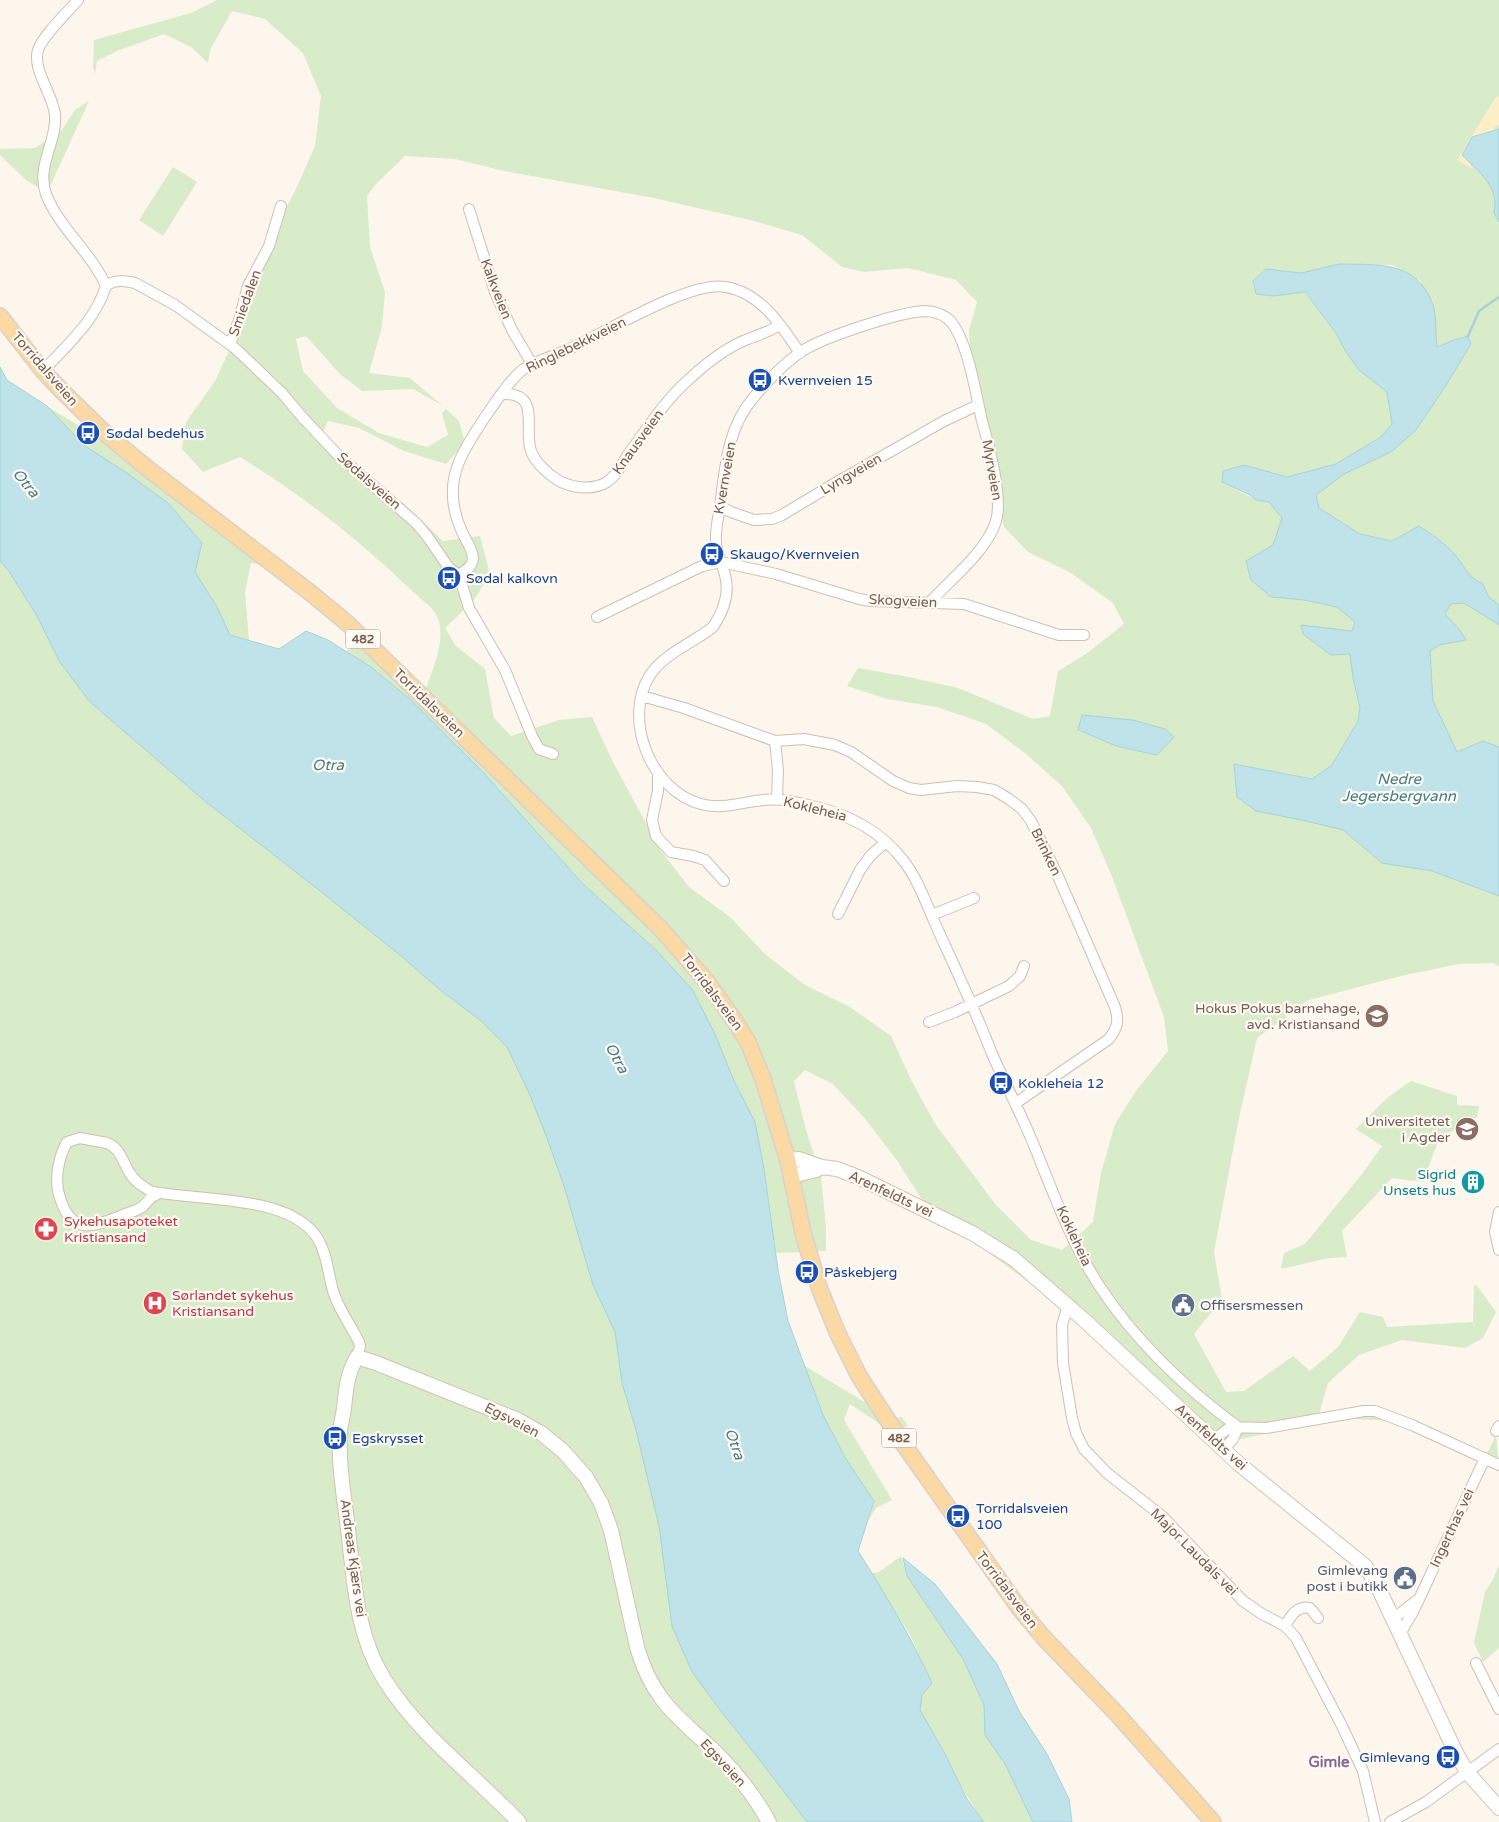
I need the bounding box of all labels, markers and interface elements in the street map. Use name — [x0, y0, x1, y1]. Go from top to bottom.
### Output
street label: Kalkveien — [477, 256, 515, 322]
street label: Smiedalen — [225, 267, 265, 339]
street label: Ringlebekkveien — [523, 313, 629, 377]
street label: Torridalsveien — [8, 329, 82, 409]
bus stop icon: Kvernveien 15 — [747, 367, 773, 393]
place label: Kvernveien 15 — [778, 372, 873, 389]
street label: Knausveien — [609, 406, 667, 478]
bus stop icon: Sødal bedehus — [75, 420, 101, 446]
place label: Sødal bedehus — [106, 425, 204, 442]
street label: Myrveien — [978, 438, 1006, 502]
street label: Kvernveien — [710, 440, 740, 516]
street label: Sødalsveien — [334, 449, 404, 513]
street label: Lyngveien — [817, 450, 885, 498]
water label: Otra — [9, 465, 43, 502]
bus stop icon: Skaugo/Kvernveien — [699, 541, 725, 567]
place label: Skaugo/Kvernveien — [730, 546, 859, 563]
bus stop icon: Sødal kalkovn — [436, 565, 462, 591]
place label: Sødal kalkovn — [466, 570, 558, 587]
street label: Skogveien — [868, 591, 938, 611]
road number: 482 — [346, 630, 380, 648]
street label: Torridalsveien — [390, 665, 468, 741]
water label: Otra — [312, 756, 345, 774]
water label: Nedre Jegersbergvann — [1342, 770, 1457, 805]
street label: Kokleheia — [782, 793, 848, 825]
street label: Brinken — [1027, 825, 1065, 879]
street label: Torridalsveien — [677, 950, 747, 1034]
place label: Hokus Pokus barnehage, avd. Kristiansand — [1195, 1000, 1360, 1033]
school or university icon: Hokus Pokus barnehage, avd. Kristiansand — [1364, 1003, 1390, 1029]
water label: Otra — [602, 1040, 633, 1077]
bus stop icon: Kokleheia 12 — [988, 1070, 1014, 1096]
place label: Kokleheia 12 — [1018, 1075, 1104, 1092]
place label: Universitetet i Agder — [1365, 1113, 1451, 1146]
school or university icon: Universitetet i Agder — [1454, 1116, 1480, 1142]
place label: Sigrid Unsets hus — [1383, 1166, 1456, 1199]
street label: Arenfeldts vei — [846, 1167, 936, 1221]
building icon: Sigrid Unsets hus — [1460, 1169, 1486, 1195]
street label: Kokleheia — [1053, 1203, 1095, 1269]
place label: Sykehusapoteket Kristiansand — [64, 1213, 179, 1246]
pharmacy icon: Sykehusapoteket Kristiansand — [33, 1216, 59, 1242]
bus stop icon: Påskebjerg — [794, 1259, 820, 1285]
place label: Påskebjerg — [824, 1264, 897, 1281]
place label: Sørlandet sykehus Kristiansand — [172, 1287, 294, 1320]
hospital icon: Sørlandet sykehus Kristiansand — [142, 1290, 168, 1316]
public building icon: Offisersmessen — [1170, 1292, 1196, 1318]
place label: Offisersmessen — [1200, 1297, 1303, 1314]
street label: Egsveien — [482, 1399, 542, 1441]
street label: Arenfeldts vei — [1171, 1400, 1251, 1474]
bus stop icon: Egskrysset — [322, 1425, 348, 1451]
water label: Otra — [721, 1426, 749, 1463]
road number: 482 — [882, 1429, 916, 1448]
place label: Egskrysset — [352, 1430, 424, 1447]
street label: Ingerthas vei — [1426, 1486, 1478, 1570]
street label: Andreas Kjærs vei — [336, 1498, 370, 1618]
place label: Torridalsveien 100 — [976, 1500, 1068, 1533]
bus stop icon: Torridalsveien 100 — [945, 1503, 971, 1529]
street label: Major Laudals vei — [1147, 1505, 1241, 1599]
street label: Torridalsveien — [972, 1548, 1042, 1632]
place label: Gimlevang post i butikk — [1306, 1562, 1388, 1595]
public building icon: Gimlevang post i butikk — [1392, 1565, 1418, 1591]
street label: Egsveien — [697, 1735, 749, 1791]
bus stop icon: Gimlevang — [1435, 1744, 1461, 1770]
place label: Gimlevang — [1359, 1749, 1430, 1766]
district label: Gimle — [1308, 1753, 1350, 1771]

